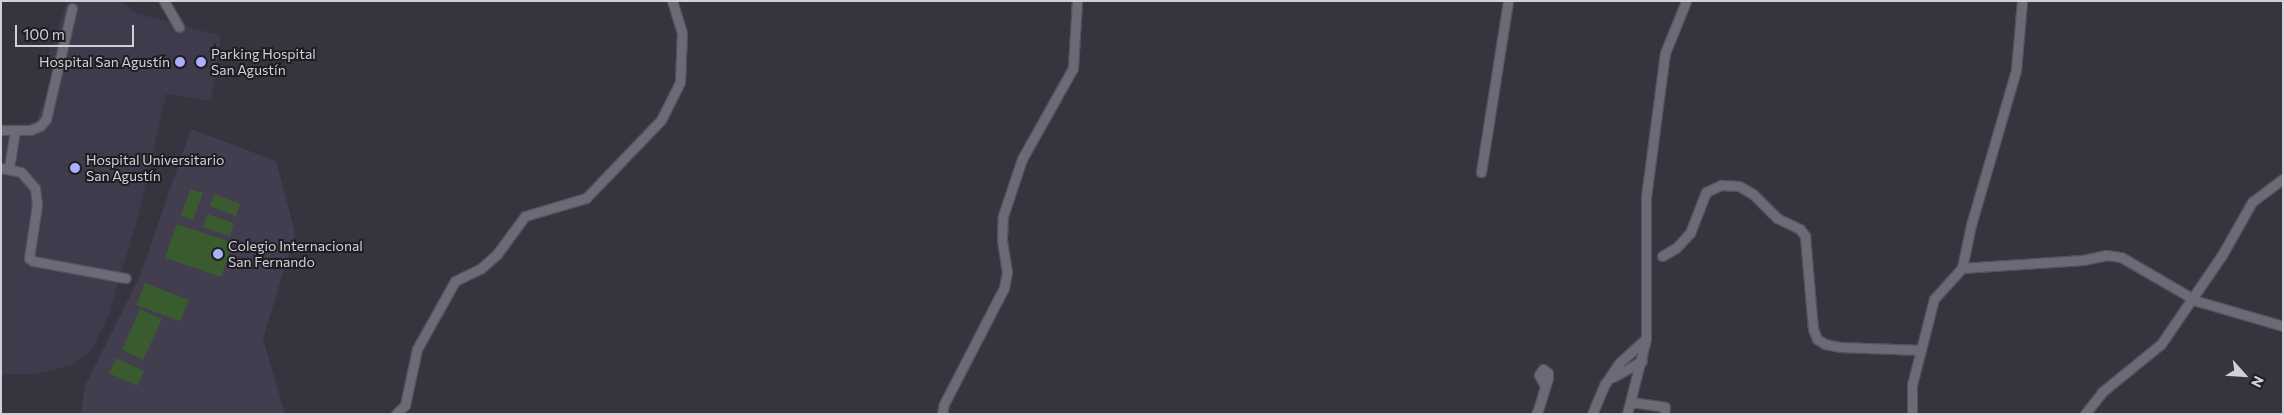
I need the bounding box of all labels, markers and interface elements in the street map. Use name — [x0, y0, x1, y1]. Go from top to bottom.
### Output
scale bar — [18, 15, 136, 47]
text: 100 m — [23, 25, 65, 43]
place label: Parking Hospital San Agustín — [211, 46, 316, 78]
place label: Hospital San Agustín — [39, 54, 170, 70]
marker: Hospital San Agustín — [174, 56, 186, 68]
marker: Parking Hospital San Agustín — [195, 56, 207, 68]
place label: Hospital Universitario San Agustín — [86, 152, 224, 184]
marker: Hospital Universitario San Agustín — [68, 161, 82, 175]
place label: Colegio Internacional San Fernando — [228, 238, 363, 270]
marker: Colegio Internacional San Fernando — [212, 248, 224, 260]
north arrow — [2219, 350, 2269, 400]
text: N — [2248, 373, 2268, 390]

